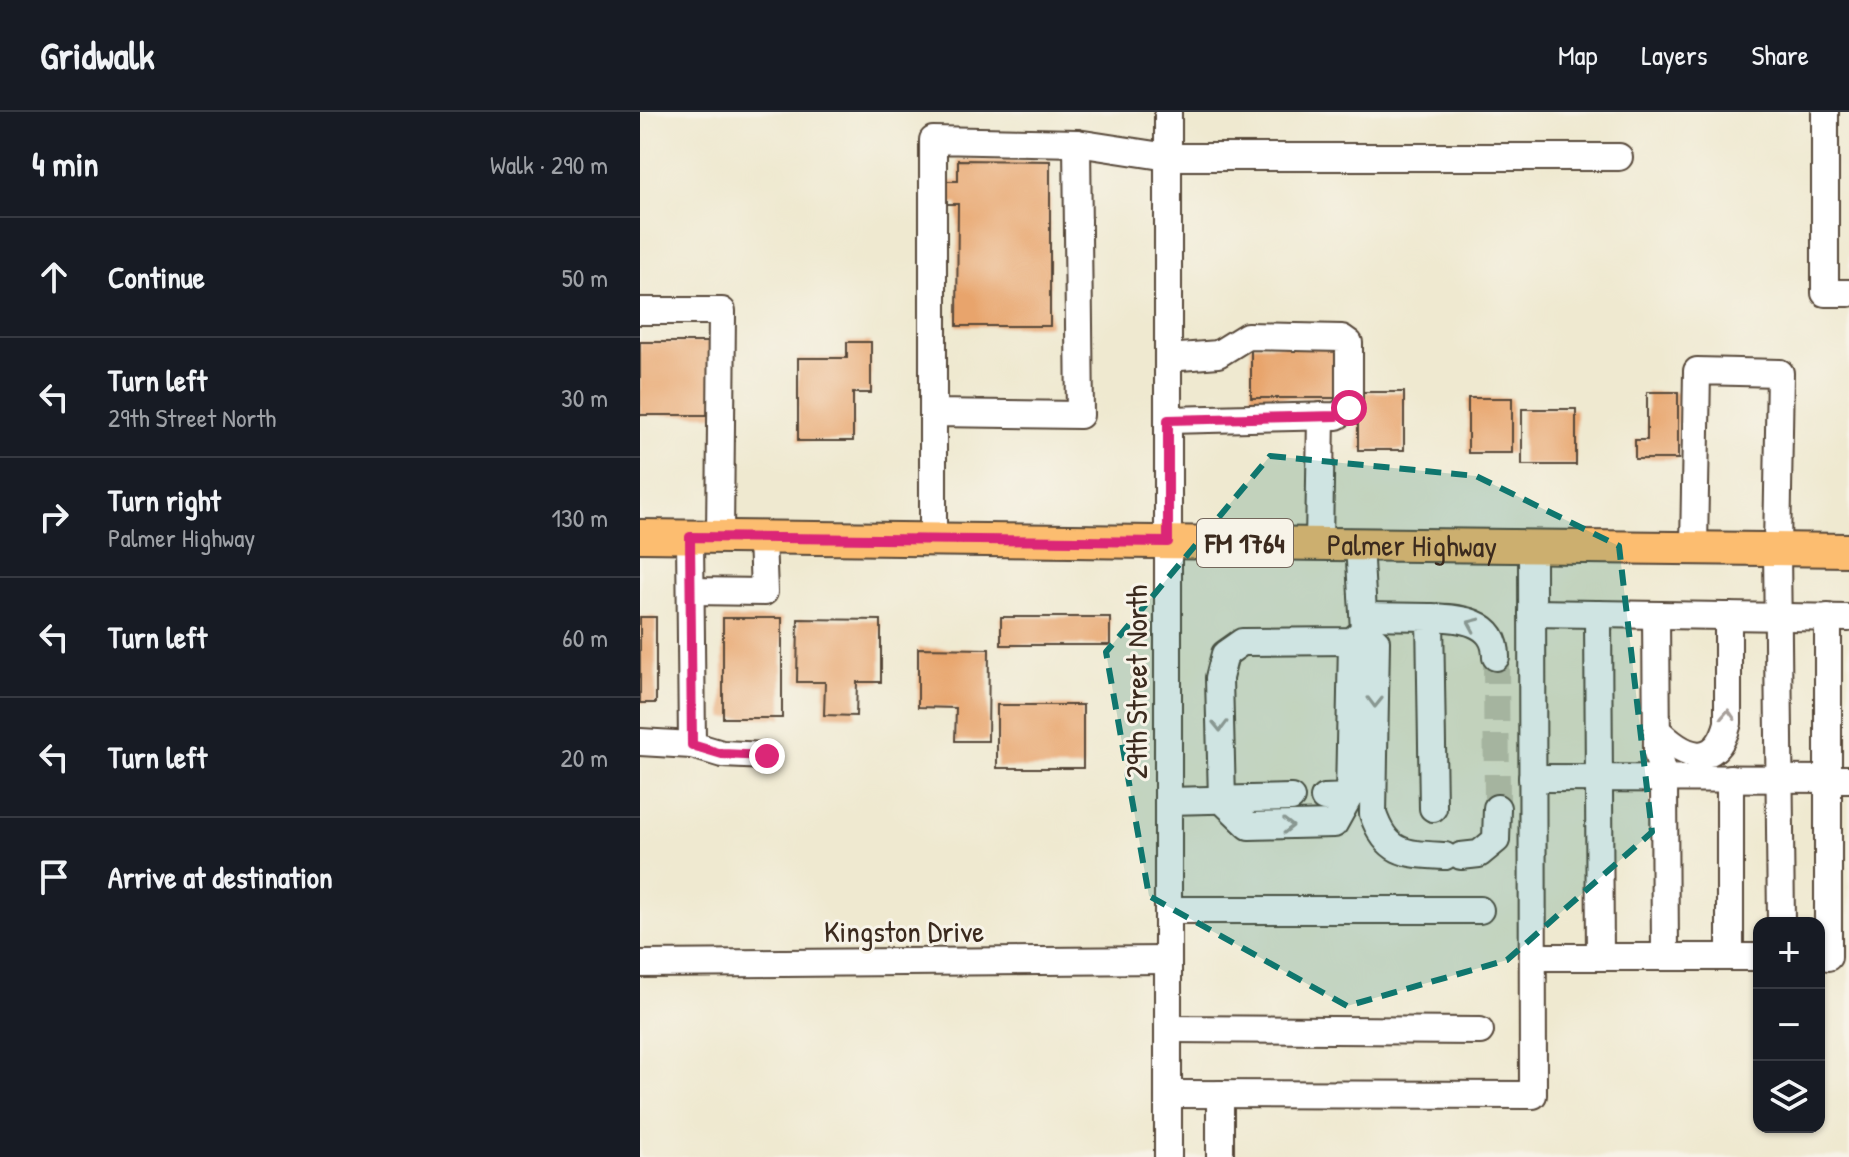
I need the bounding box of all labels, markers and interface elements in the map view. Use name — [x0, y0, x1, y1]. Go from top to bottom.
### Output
text: Gridwalk — [40, 29, 155, 81]
text: Map — [1558, 36, 1598, 74]
text: Layers — [1642, 36, 1707, 74]
text: Share — [1751, 36, 1809, 74]
text: 4 min — [32, 141, 99, 187]
text: Walk · 290 m — [490, 147, 608, 182]
icon: ahead — [32, 255, 76, 299]
text: Continue — [108, 257, 205, 297]
text: 50 m — [562, 260, 608, 295]
text: Turn left — [108, 360, 207, 400]
icon: left — [32, 375, 76, 419]
text: 30 m — [561, 380, 608, 415]
route start — [1331, 390, 1367, 426]
text: 29th Street North — [108, 400, 276, 435]
text: Turn right — [108, 480, 221, 520]
icon: right — [32, 495, 76, 539]
text: 130 m — [552, 500, 608, 535]
road number: FM 1764 — [1197, 519, 1293, 567]
text: Palmer Highway — [108, 520, 255, 555]
street label: Palmer Highway — [1327, 524, 1497, 566]
street label: 29th Street North — [1116, 585, 1156, 779]
icon: left — [32, 615, 76, 659]
text: Turn left — [108, 617, 207, 657]
one-way arrow — [1467, 617, 1482, 633]
text: 60 m — [562, 620, 608, 655]
one-way arrow — [1366, 696, 1384, 709]
one-way arrow — [1719, 708, 1736, 721]
one-way arrow — [1212, 720, 1229, 733]
icon: left — [32, 735, 76, 779]
text: Turn left — [108, 737, 207, 777]
route end — [749, 738, 785, 774]
text: 20 m — [561, 740, 608, 775]
one-way arrow — [1282, 817, 1295, 834]
icon: arrive — [32, 855, 76, 899]
text: Arrive at destination — [108, 857, 333, 897]
street label: Kingston Drive — [824, 911, 984, 951]
map controls — [1753, 917, 1825, 1133]
button: + — [1753, 917, 1825, 989]
button: − — [1753, 989, 1825, 1061]
button: layers — [1753, 1061, 1825, 1133]

